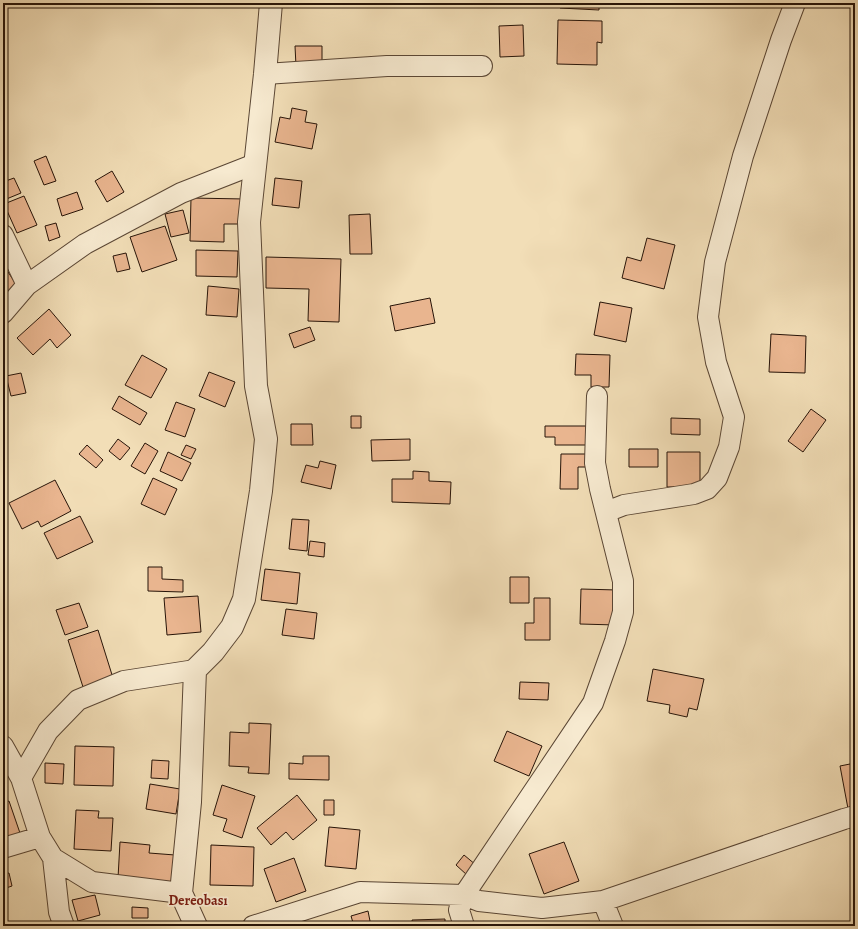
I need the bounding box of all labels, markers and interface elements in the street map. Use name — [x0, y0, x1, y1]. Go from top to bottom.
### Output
district label: Dereobası — [168, 891, 228, 910]

